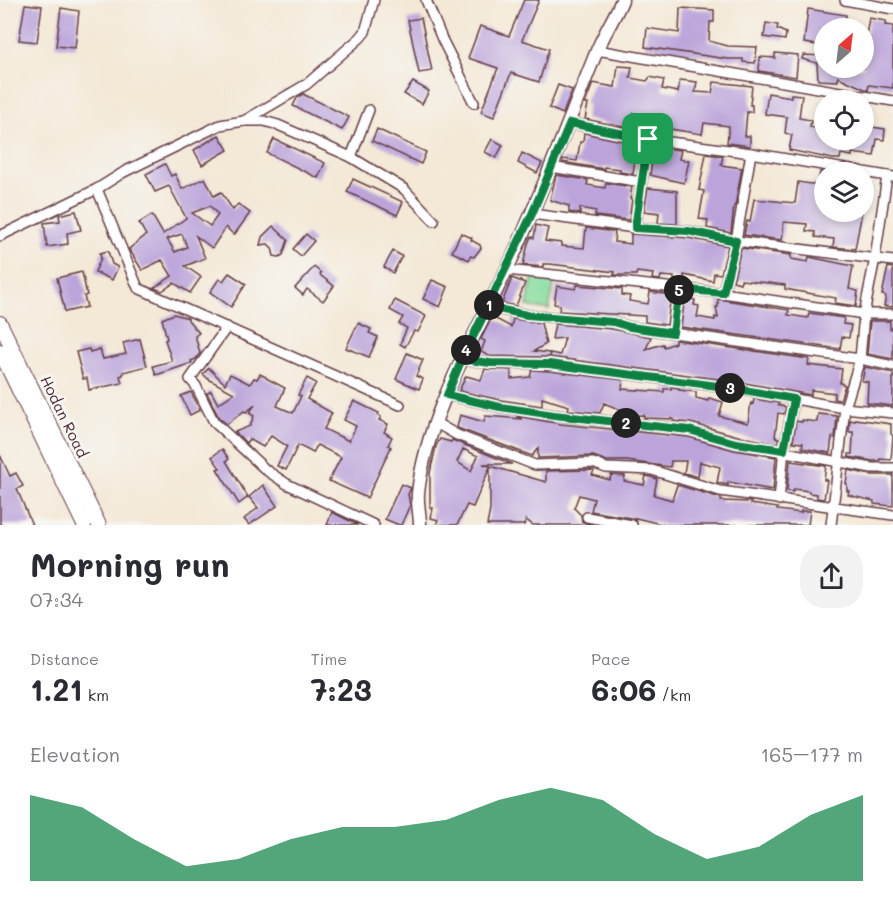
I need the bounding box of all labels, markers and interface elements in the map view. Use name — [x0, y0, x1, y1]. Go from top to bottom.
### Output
north arrow — [814, 18, 874, 78]
map controls — [814, 18, 874, 222]
button: locate — [814, 90, 874, 150]
pin — [622, 113, 673, 164]
icon: arrive — [631, 122, 664, 155]
button: layers — [814, 162, 874, 222]
pin: 5 — [664, 275, 694, 305]
text: 5 — [674, 279, 684, 300]
pin: 1 — [474, 290, 504, 320]
text: 1 — [485, 294, 493, 315]
pin: 4 — [451, 335, 481, 365]
text: 4 — [461, 339, 471, 360]
street label: Hodan Road — [36, 372, 93, 461]
pin: 3 — [715, 373, 745, 403]
text: 3 — [725, 377, 735, 398]
pin: 2 — [611, 408, 641, 438]
text: 2 — [622, 412, 630, 433]
text: Morning run — [30, 542, 230, 585]
button: share — [800, 545, 863, 608]
text: 07:34 — [30, 586, 83, 612]
text: Distance — [30, 648, 99, 669]
text: Time — [311, 648, 347, 669]
text: Pace — [591, 648, 630, 669]
text: 1.21 — [30, 669, 83, 709]
text: 7:23 — [311, 669, 372, 709]
text: 6:06 — [591, 669, 656, 709]
text: km — [83, 684, 109, 705]
text: /km — [656, 684, 691, 705]
text: Elevation — [30, 741, 120, 767]
text: 165–177 m — [760, 741, 863, 767]

